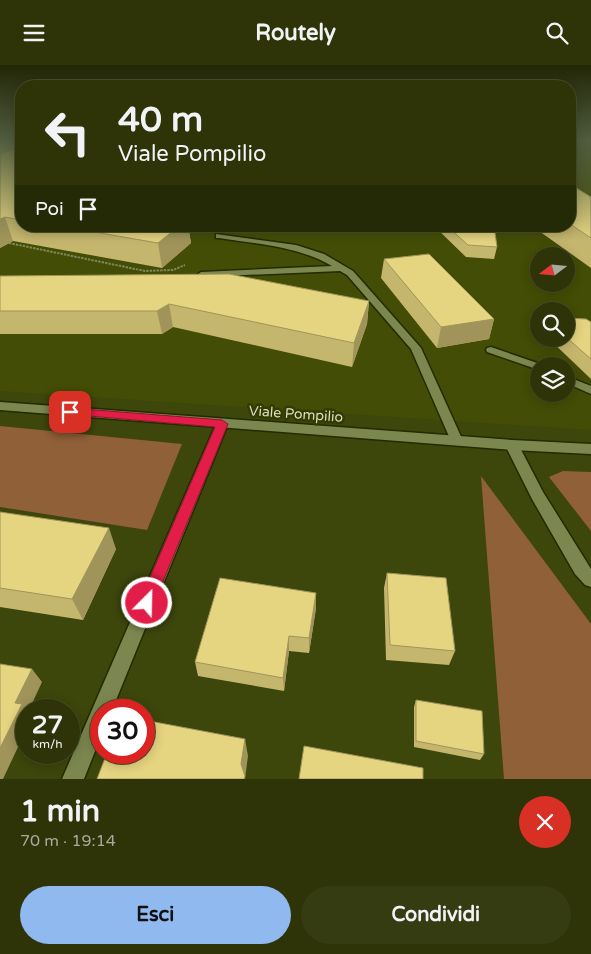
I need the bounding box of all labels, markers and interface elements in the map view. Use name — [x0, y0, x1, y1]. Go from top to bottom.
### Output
icon: menu — [20, 19, 48, 47]
icon: search — [543, 19, 571, 47]
text: Routely — [255, 20, 336, 46]
text: 40 m — [118, 99, 203, 141]
icon: left — [35, 100, 100, 165]
text: Viale Pompilio — [118, 141, 266, 167]
icon: arrive — [74, 195, 102, 223]
text: Poi — [35, 198, 64, 220]
north arrow — [530, 247, 575, 293]
map controls — [530, 247, 575, 402]
button: search — [530, 302, 575, 347]
button: layers — [530, 357, 575, 402]
pin — [49, 391, 91, 433]
icon: arrive — [56, 398, 84, 426]
street label: Viale Pompilio — [248, 402, 344, 426]
position arrow — [120, 576, 172, 628]
speed limit sign: 30 — [90, 699, 155, 764]
text: 27 — [32, 710, 63, 740]
text: km/h — [32, 737, 63, 751]
text: 1 min — [20, 793, 100, 830]
button: close — [519, 796, 571, 848]
text: 70 m · 19:14 — [20, 831, 116, 851]
button: Esci — [20, 886, 291, 944]
button: Condividi — [301, 886, 571, 944]

